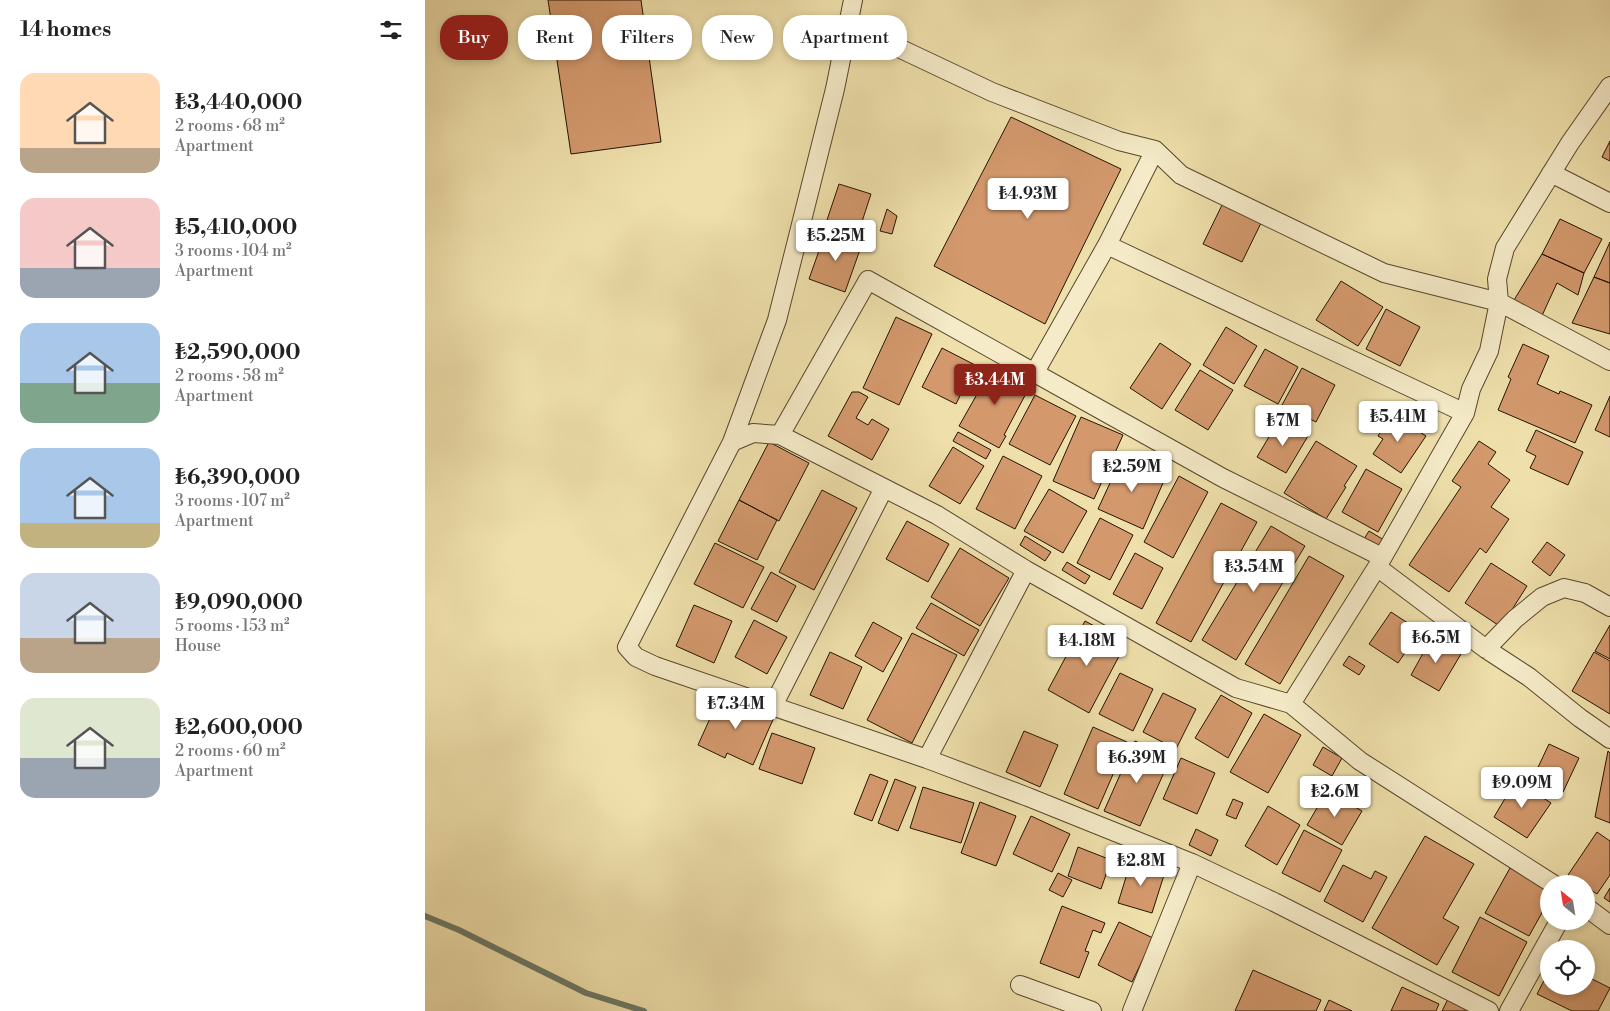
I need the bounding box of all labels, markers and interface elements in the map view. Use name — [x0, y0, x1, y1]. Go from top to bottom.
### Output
chip: Buy — [440, 15, 508, 60]
chip: Rent — [518, 15, 592, 60]
chip: Filters — [602, 15, 692, 60]
chip: New — [702, 15, 773, 60]
chip: Apartment — [783, 15, 907, 60]
icon: filters — [377, 16, 405, 44]
text: 14 homes — [20, 17, 111, 43]
text: ₺3,440,000 — [175, 90, 302, 116]
icon: home — [60, 93, 120, 153]
text: 2 rooms · 68 m² — [175, 116, 285, 136]
text: Apartment — [175, 136, 254, 156]
pin: ₺4.93M — [987, 178, 1069, 220]
text: ₺4.93M — [999, 184, 1057, 204]
text: ₺5,410,000 — [175, 215, 297, 241]
icon: home — [60, 218, 120, 278]
pin: ₺5.25M — [795, 220, 877, 262]
text: ₺5.25M — [807, 226, 865, 246]
text: 3 rooms · 104 m² — [175, 241, 292, 261]
text: Apartment — [175, 261, 254, 281]
text: ₺2,590,000 — [175, 340, 300, 366]
icon: home — [60, 343, 120, 403]
pin: ₺3.44M — [954, 364, 1036, 406]
text: 2 rooms · 58 m² — [175, 366, 284, 386]
text: ₺3.44M — [965, 370, 1025, 390]
text: Apartment — [175, 386, 254, 406]
pin: ₺5.41M — [1357, 400, 1439, 443]
pin: ₺7M — [1259, 404, 1307, 447]
text: ₺5.41M — [1370, 407, 1426, 427]
text: ₺7M — [1266, 411, 1300, 431]
pin: ₺2.59M — [1091, 450, 1173, 493]
text: ₺2.59M — [1103, 457, 1161, 477]
text: ₺6,390,000 — [175, 465, 300, 491]
icon: home — [60, 468, 120, 528]
text: 3 rooms · 107 m² — [175, 491, 290, 511]
text: Apartment — [175, 511, 254, 531]
pin: ₺3.54M — [1213, 550, 1295, 593]
text: ₺3.54M — [1225, 557, 1283, 577]
text: ₺9,090,000 — [175, 590, 303, 616]
icon: home — [60, 593, 120, 653]
text: 5 rooms · 153 m² — [175, 616, 290, 636]
pin: ₺6.5M — [1401, 622, 1471, 664]
pin: ₺4.18M — [1046, 624, 1128, 667]
text: ₺6.5M — [1412, 628, 1460, 648]
text: ₺4.18M — [1059, 631, 1115, 651]
text: House — [175, 636, 221, 656]
pin: ₺7.34M — [695, 688, 777, 730]
text: ₺7.34M — [707, 694, 765, 714]
text: ₺2,600,000 — [175, 715, 303, 741]
icon: home — [60, 718, 120, 778]
text: 2 rooms · 60 m² — [175, 741, 286, 761]
pin: ₺6.39M — [1096, 742, 1178, 784]
text: ₺6.39M — [1108, 748, 1166, 768]
text: Apartment — [175, 761, 254, 781]
pin: ₺9.09M — [1481, 766, 1563, 809]
text: ₺9.09M — [1492, 773, 1552, 793]
pin: ₺2.6M — [1300, 776, 1370, 818]
text: ₺2.6M — [1311, 782, 1359, 802]
pin: ₺2.8M — [1106, 844, 1176, 887]
text: ₺2.8M — [1117, 851, 1165, 871]
north arrow — [1540, 875, 1595, 930]
map controls — [1540, 875, 1595, 995]
button: locate — [1540, 940, 1595, 995]

